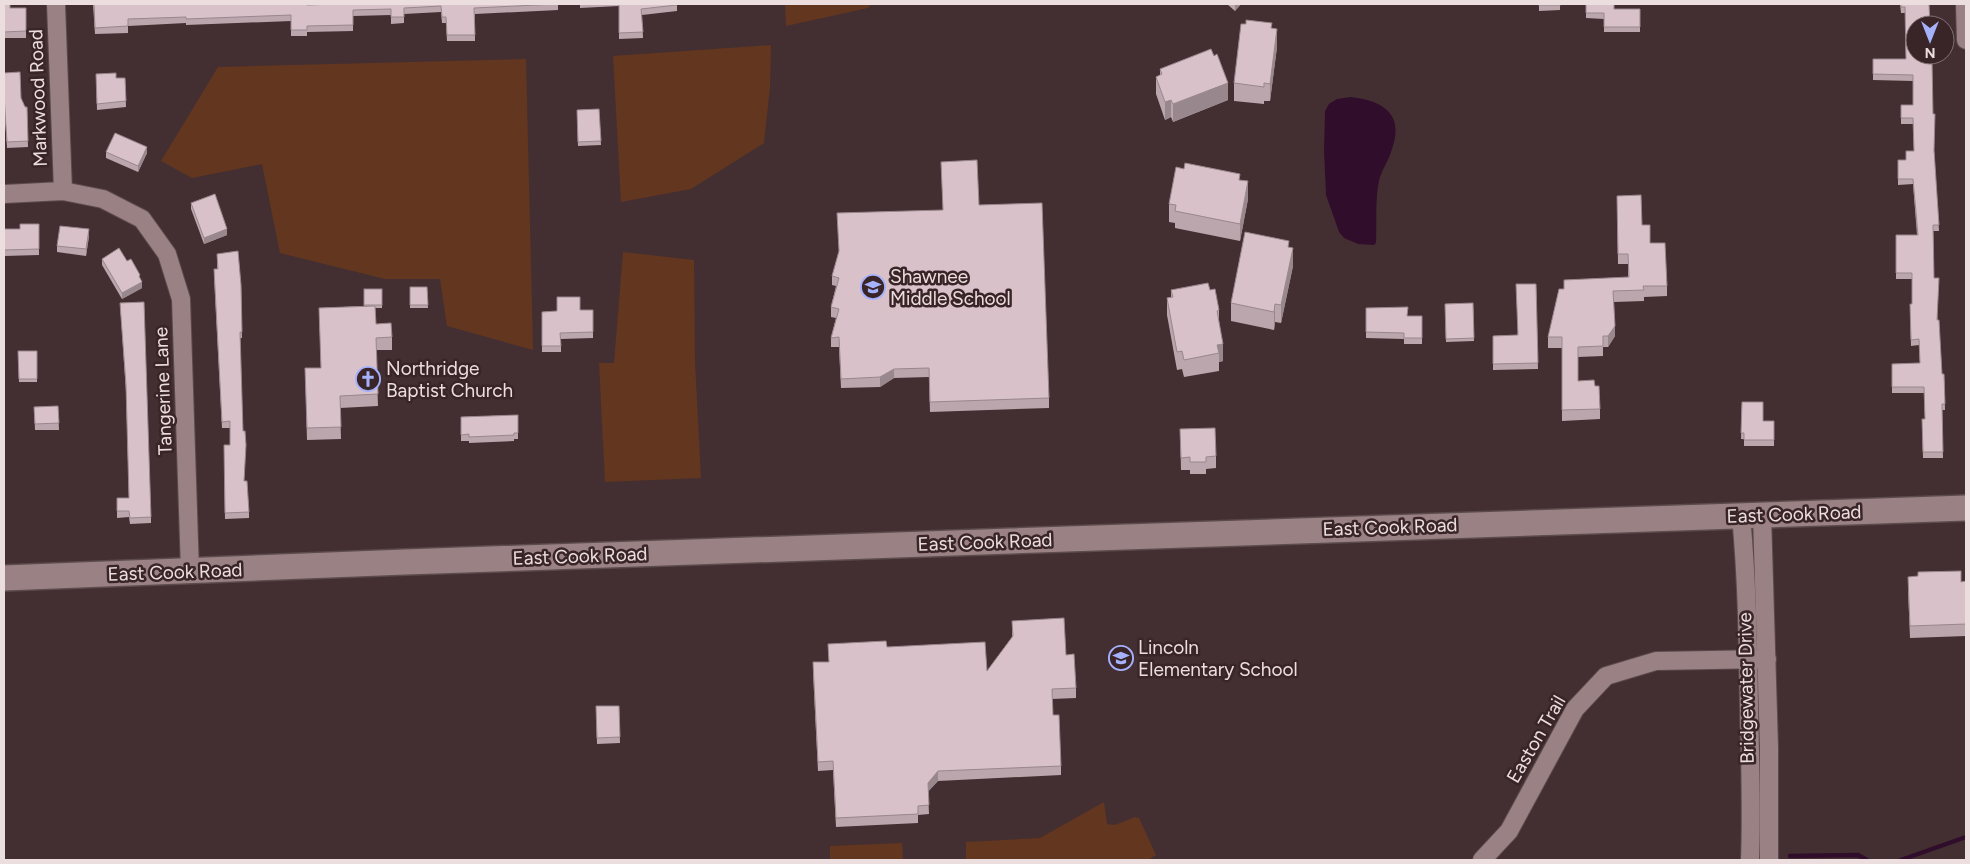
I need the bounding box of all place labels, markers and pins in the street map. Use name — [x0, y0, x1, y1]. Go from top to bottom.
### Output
place label: Shawnee Middle School — [890, 265, 1011, 310]
school or university icon: Shawnee Middle School — [860, 274, 886, 300]
place label: Northridge Baptist Church — [386, 357, 513, 402]
church icon: Northridge Baptist Church — [355, 366, 381, 392]
place label: Lincoln Elementary School — [1138, 636, 1298, 681]
school or university icon: Lincoln Elementary School — [1108, 645, 1134, 671]

